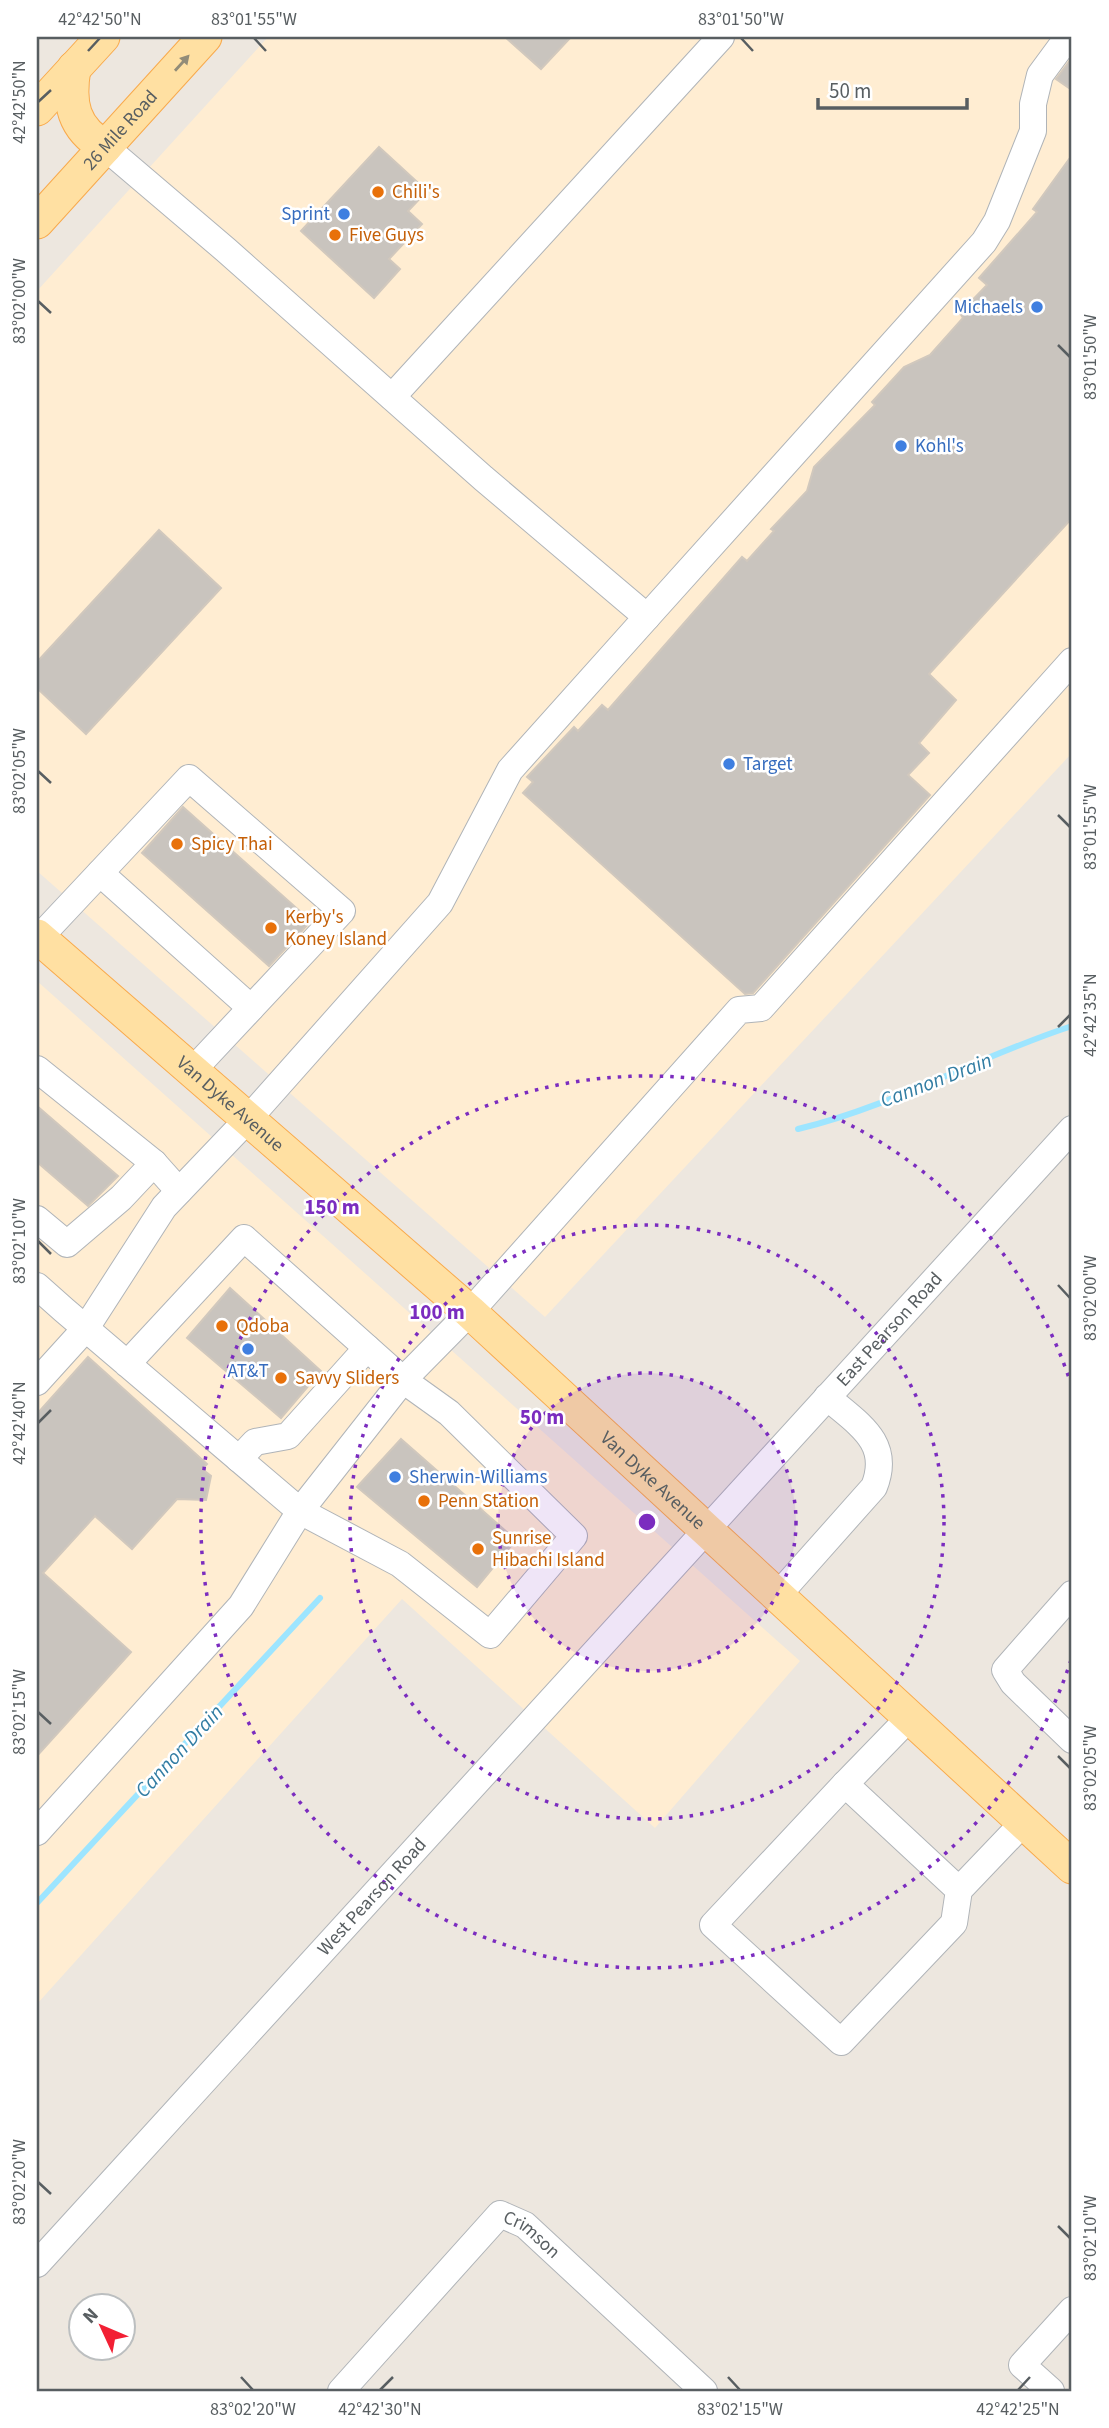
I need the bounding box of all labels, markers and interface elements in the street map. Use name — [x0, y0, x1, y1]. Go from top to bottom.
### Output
text: 42°42'50"N — [58, 7, 142, 32]
text: 83°01'55"W — [211, 7, 297, 32]
text: 83°01'50"W — [698, 7, 784, 32]
one-way arrow — [173, 55, 189, 72]
text: 42°42'50"N — [7, 60, 32, 144]
scale bar — [818, 66, 967, 110]
text: 50 m — [829, 76, 871, 106]
street label: 26 Mile Road — [77, 84, 164, 176]
place label: Chili's — [392, 179, 440, 206]
marker: Chili's — [370, 184, 386, 200]
place label: Sprint — [281, 201, 331, 228]
marker: Sprint — [336, 206, 352, 222]
place label: Five Guys — [349, 222, 424, 249]
marker: Five Guys — [327, 227, 343, 243]
text: 83°02'00"W — [7, 258, 32, 344]
place label: Michaels — [954, 294, 1023, 321]
marker: Michaels — [1029, 299, 1045, 315]
text: 83°01'50"W — [1078, 314, 1103, 400]
place label: Kohl's — [915, 433, 964, 460]
marker: Kohl's — [893, 438, 909, 454]
text: 83°02'05"W — [7, 728, 32, 814]
place label: Target — [743, 751, 793, 778]
marker: Target — [721, 756, 737, 772]
text: 83°01'55"W — [1078, 784, 1103, 870]
place label: Spicy Thai — [191, 831, 273, 858]
marker: Spicy Thai — [169, 836, 185, 852]
place label: Kerby's Koney Island — [285, 904, 387, 953]
marker: Kerby's Koney Island — [263, 920, 279, 936]
text: 42°42'35"N — [1078, 973, 1103, 1057]
water label: Cannon Drain — [876, 1045, 996, 1115]
street label: Van Dyke Avenue — [171, 1050, 290, 1158]
text: 150 m — [304, 1192, 360, 1222]
text: 83°02'10"W — [7, 1198, 32, 1284]
text: 83°02'00"W — [1078, 1255, 1103, 1341]
street label: East Pearson Road — [830, 1266, 949, 1392]
text: 100 m — [409, 1297, 465, 1327]
place label: Qdoba — [236, 1313, 289, 1340]
marker: Qdoba — [214, 1318, 230, 1334]
marker: AT&T — [240, 1341, 256, 1357]
place label: AT&T — [227, 1358, 269, 1385]
place label: Savvy Sliders — [295, 1365, 399, 1392]
marker: Savvy Sliders — [273, 1370, 289, 1386]
text: 42°42'40"N — [7, 1381, 32, 1465]
text: 50 m — [520, 1402, 564, 1432]
street label: Van Dyke Avenue — [594, 1425, 711, 1536]
place label: Sherwin-Williams — [409, 1464, 548, 1491]
marker: Sherwin-Williams — [387, 1469, 403, 1485]
place label: Penn Station — [438, 1488, 539, 1515]
marker: Penn Station — [416, 1493, 432, 1509]
centre of rings — [635, 1510, 659, 1534]
place label: Sunrise Hibachi Island — [492, 1525, 605, 1574]
marker: Sunrise Hibachi Island — [470, 1541, 486, 1557]
text: 83°02'15"W — [7, 1669, 32, 1755]
water label: Cannon Drain — [128, 1698, 230, 1804]
text: 83°02'05"W — [1078, 1725, 1103, 1811]
street label: West Pearson Road — [311, 1832, 433, 1962]
text: 83°02'20"W — [7, 2139, 32, 2225]
text: 83°02'10"W — [1078, 2195, 1103, 2281]
street label: Crimson — [499, 2204, 566, 2265]
north arrow — [66, 2292, 136, 2362]
text: N — [77, 2302, 105, 2330]
text: 83°02'20"W — [210, 2397, 296, 2422]
text: 42°42'30"N — [338, 2397, 422, 2422]
text: 83°02'15"W — [697, 2397, 783, 2422]
text: 42°42'25"N — [976, 2397, 1060, 2422]

